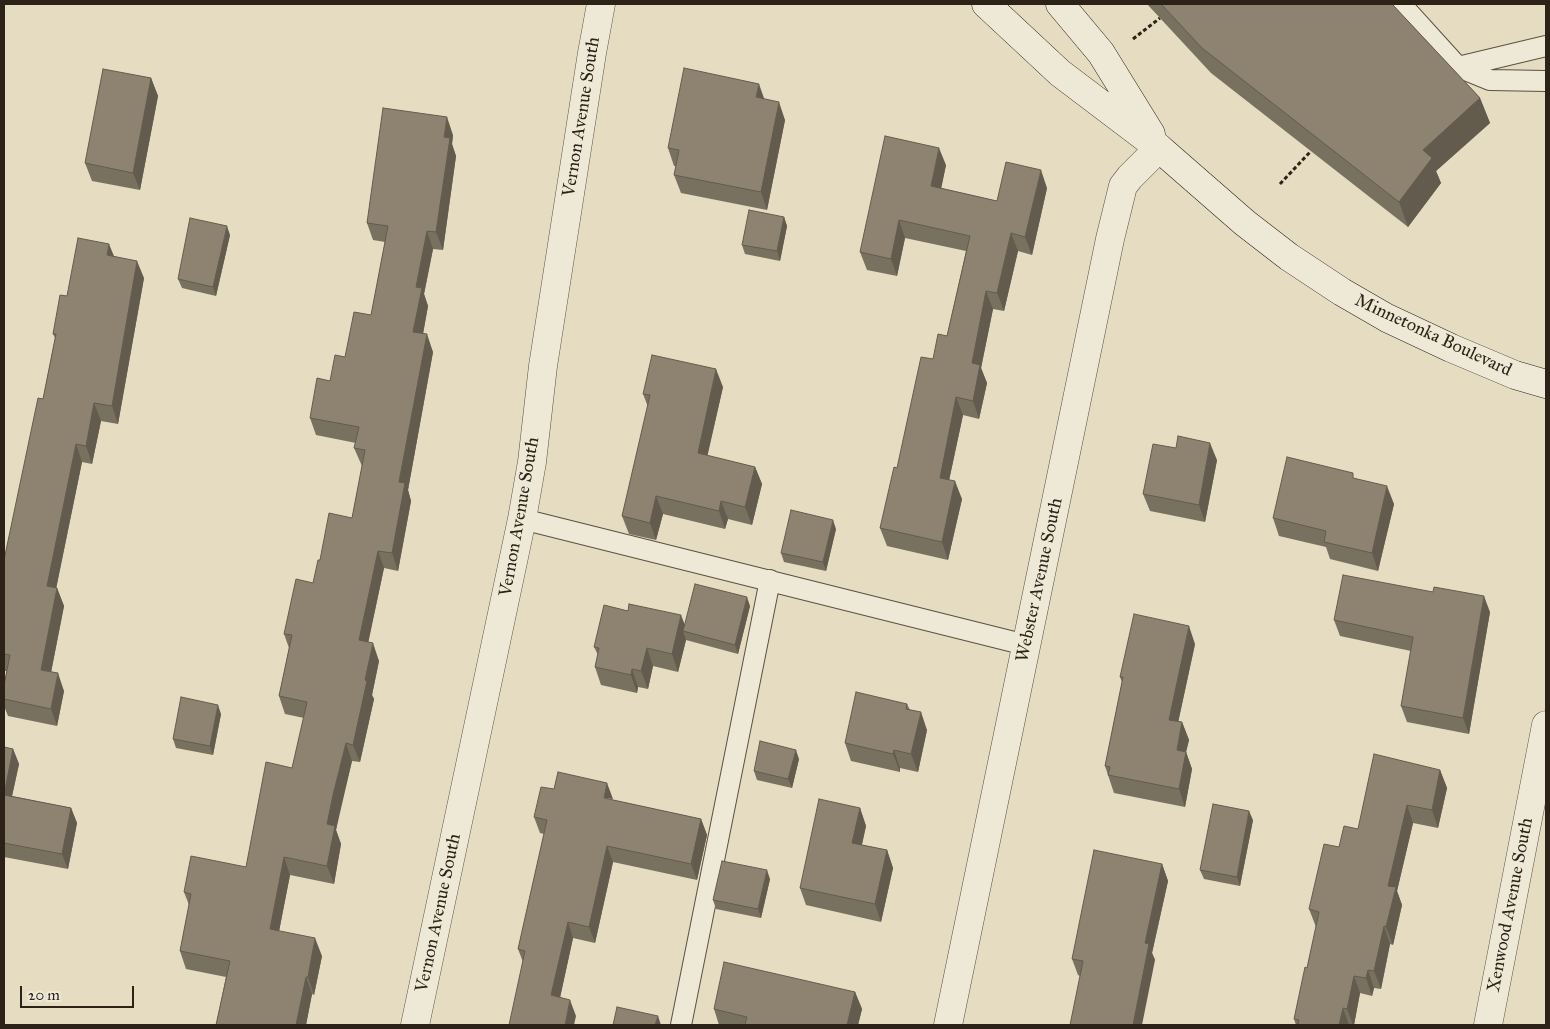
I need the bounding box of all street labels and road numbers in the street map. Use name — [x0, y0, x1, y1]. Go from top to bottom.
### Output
street label: Vernon Avenue South — [559, 36, 605, 198]
street label: Minnetonka Boulevard — [1351, 290, 1515, 382]
street label: Vernon Avenue South — [495, 436, 545, 598]
street label: Webster Avenue South — [1012, 496, 1068, 664]
street label: Xenwood Avenue South — [1484, 816, 1538, 994]
street label: Vernon Avenue South — [412, 832, 466, 994]

